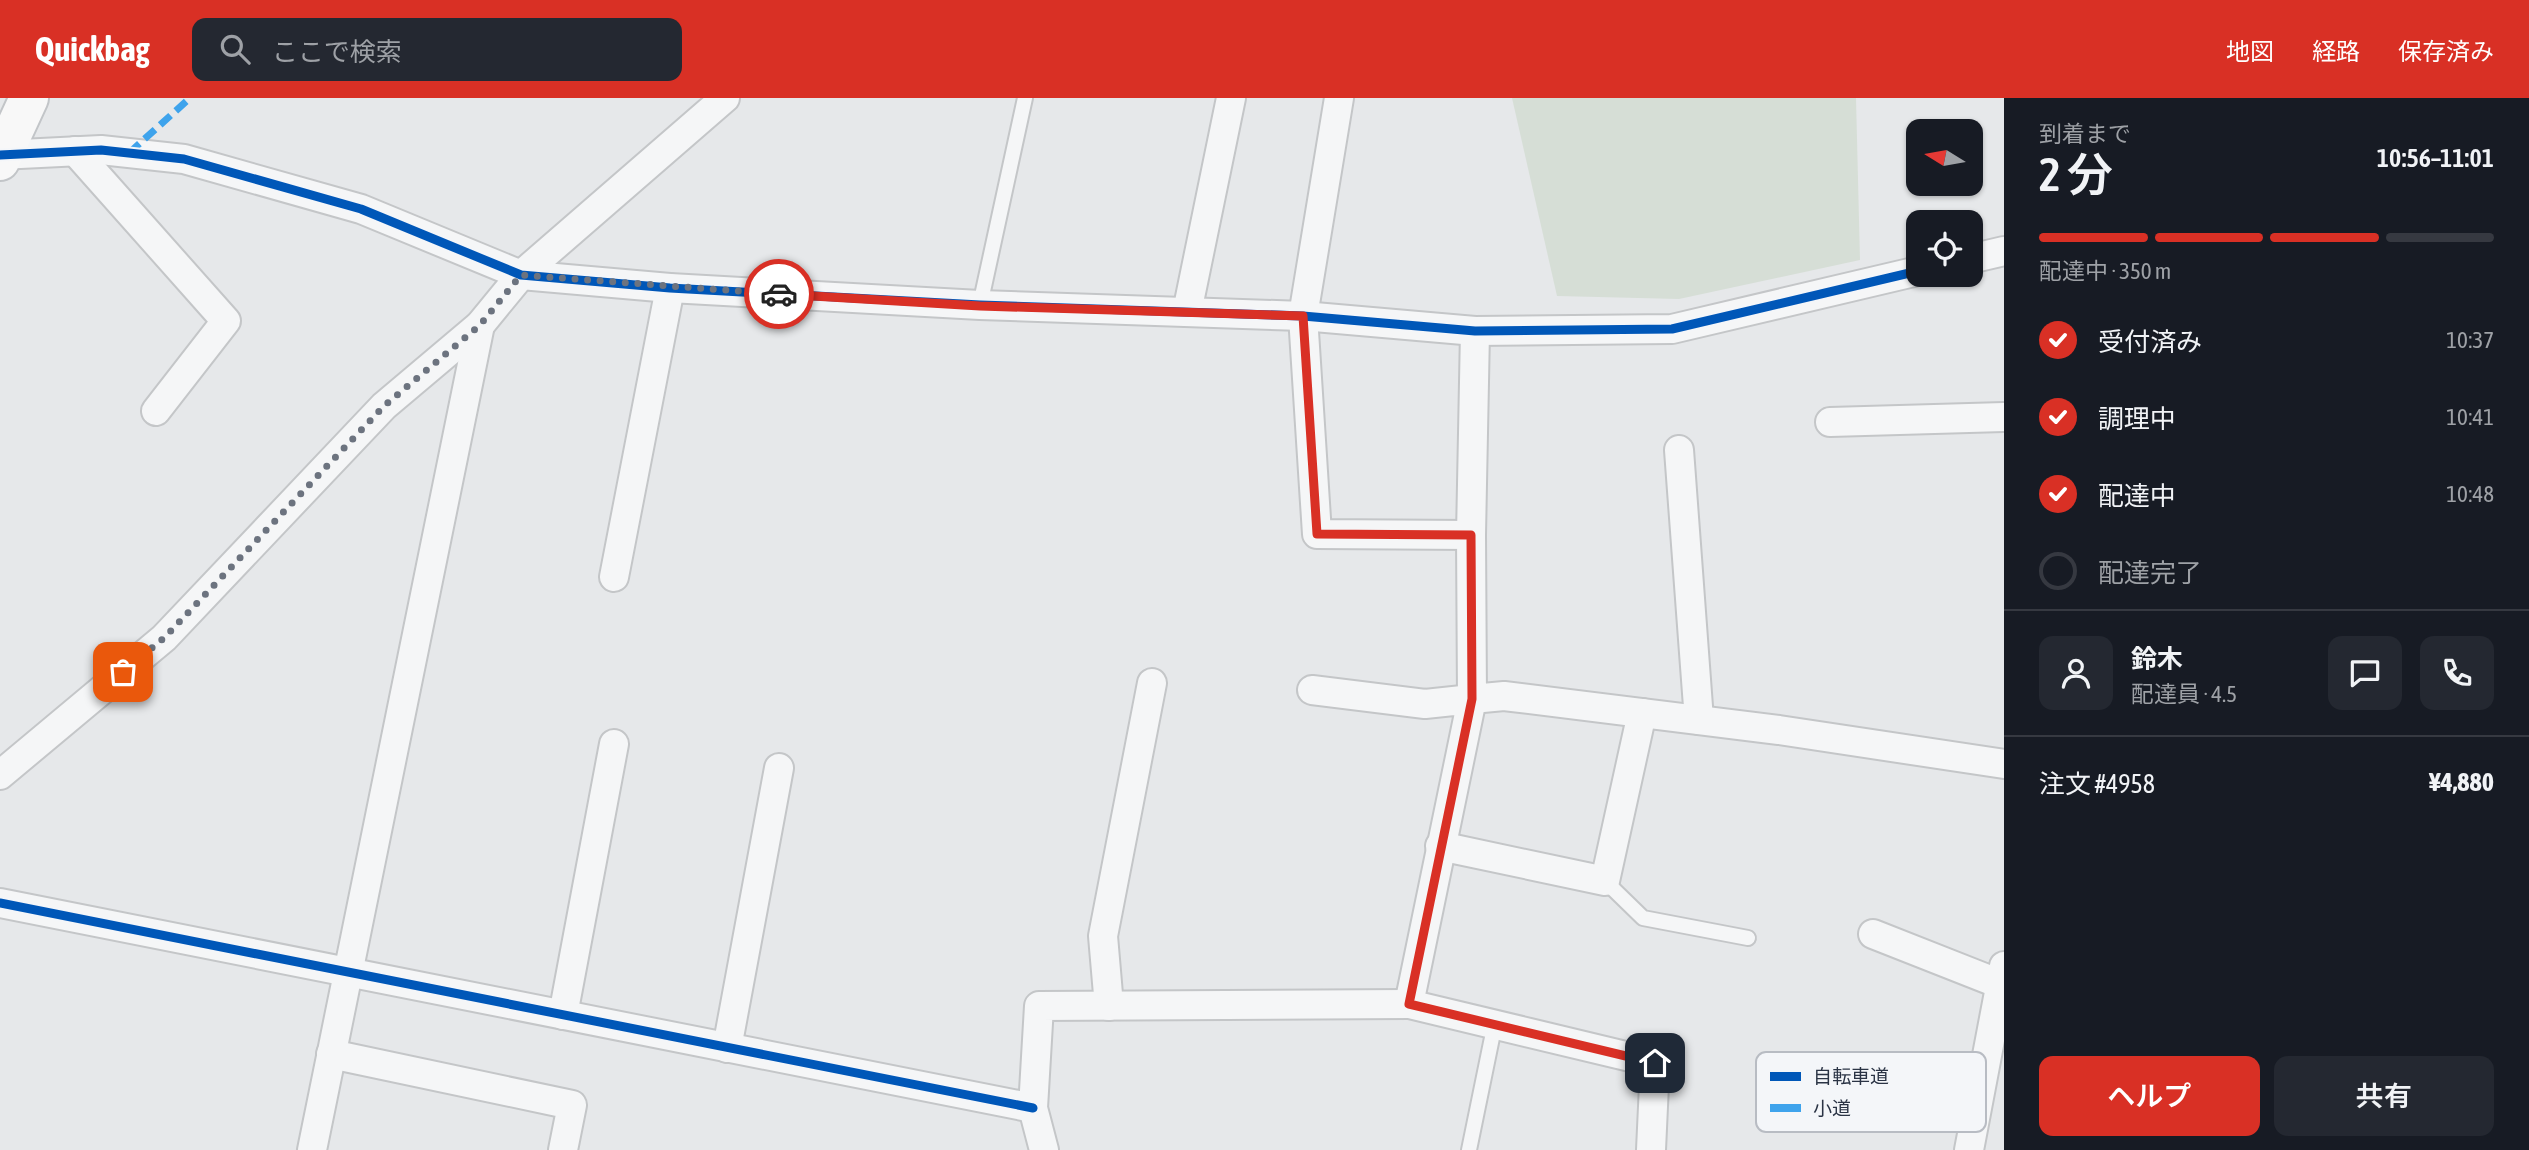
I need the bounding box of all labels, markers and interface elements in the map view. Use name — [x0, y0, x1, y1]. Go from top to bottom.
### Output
search box — [192, 18, 682, 81]
text: Quickbag — [35, 30, 150, 68]
icon: search — [216, 30, 254, 68]
text: ここで検索 — [272, 37, 402, 67]
text: 地図 — [2226, 38, 2274, 65]
text: 経路 — [2312, 38, 2360, 65]
text: 保存済み — [2398, 38, 2494, 65]
north arrow — [1906, 119, 1983, 196]
map controls — [1906, 119, 1983, 287]
text: 到着まで — [2039, 121, 2131, 147]
text: 10:56–11:01 — [2377, 143, 2494, 173]
text: 2 分 — [2039, 148, 2113, 201]
button: locate — [1906, 210, 1983, 287]
text: 配達中 · 350 m — [2039, 258, 2171, 284]
courier — [744, 259, 814, 329]
icon: car — [760, 275, 798, 313]
icon: check — [2039, 321, 2077, 359]
text: 受付済み — [2098, 327, 2202, 357]
text: 10:37 — [2446, 327, 2494, 353]
icon: check — [2039, 398, 2077, 436]
text: 調理中 — [2098, 404, 2176, 434]
text: 10:41 — [2446, 404, 2494, 430]
icon: check — [2039, 475, 2077, 513]
text: 配達中 — [2098, 481, 2176, 511]
text: 10:48 — [2446, 481, 2494, 507]
text: 配達完了 — [2098, 558, 2202, 588]
button: person — [2039, 636, 2113, 710]
button: chat — [2328, 636, 2402, 710]
button: phone — [2420, 636, 2494, 710]
pin — [93, 642, 153, 702]
text: 鈴木 — [2131, 644, 2183, 674]
icon: bag — [104, 653, 142, 691]
text: 配達員 · 4.5 — [2131, 681, 2237, 707]
text: ¥4,880 — [2429, 767, 2494, 797]
text: 注文 #4958 — [2039, 769, 2155, 799]
pin — [1625, 1033, 1685, 1093]
icon: home — [1636, 1044, 1674, 1082]
legend — [1756, 1052, 1986, 1132]
button: ヘルプ — [2039, 1056, 2260, 1136]
button: 共有 — [2274, 1056, 2494, 1136]
text: 自転車道 — [1813, 1065, 1889, 1087]
text: 小道 — [1813, 1097, 1851, 1119]

